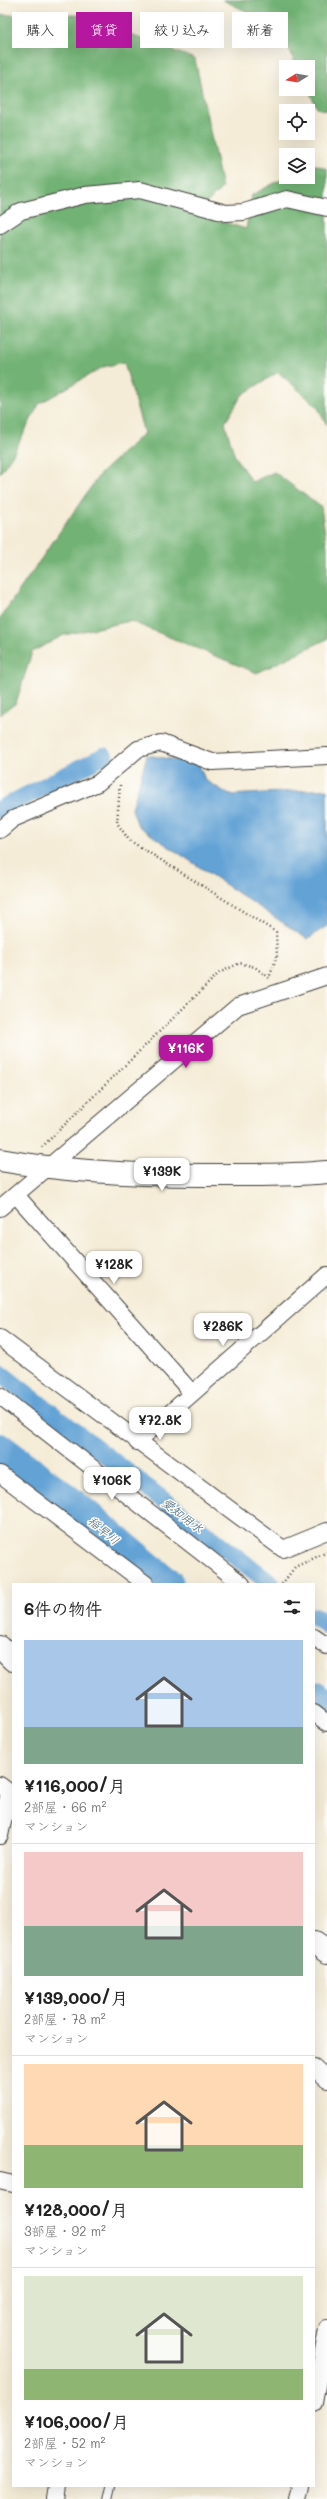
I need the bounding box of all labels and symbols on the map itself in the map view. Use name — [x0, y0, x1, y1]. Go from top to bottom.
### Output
north arrow — [279, 60, 315, 96]
pin: ¥116K — [158, 1035, 214, 1069]
pin: ¥139K — [134, 1158, 190, 1192]
pin: ¥128K — [86, 1251, 142, 1285]
pin: ¥286K — [195, 1313, 251, 1347]
pin: ¥72.8K — [127, 1407, 193, 1441]
pin: ¥106K — [84, 1467, 140, 1501]
water label: 愛知用水 — [159, 1494, 207, 1536]
water label: 稲早川 — [85, 1512, 123, 1548]

